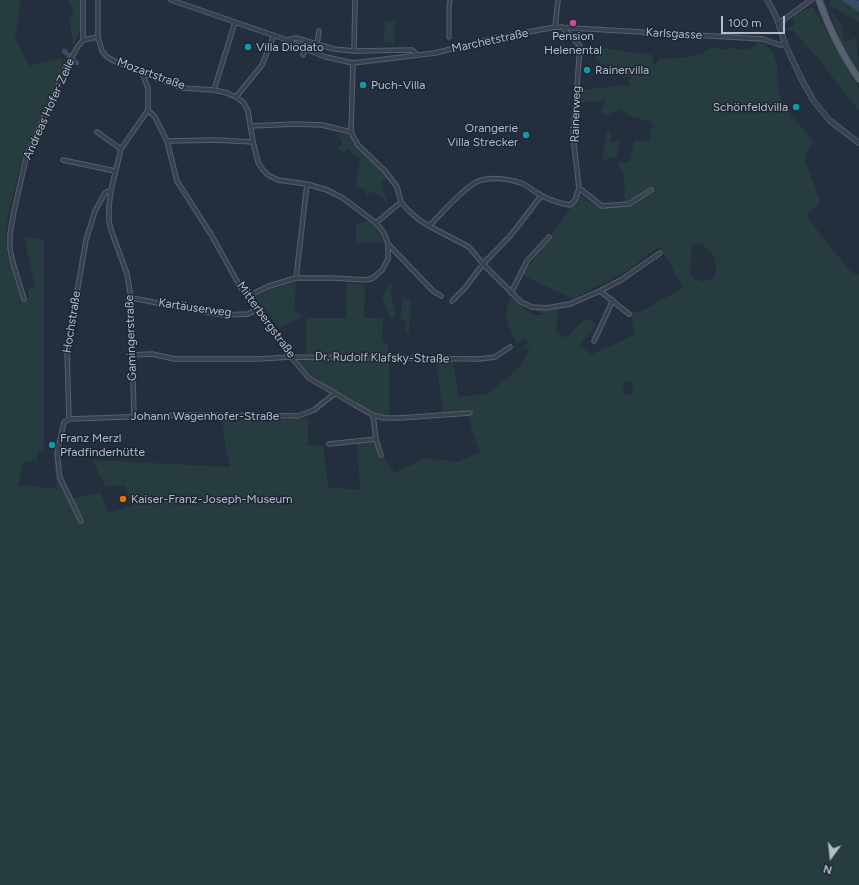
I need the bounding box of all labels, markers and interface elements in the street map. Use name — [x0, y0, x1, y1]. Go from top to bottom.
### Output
scale bar — [723, 8, 787, 34]
text: 100 m — [728, 16, 762, 30]
marker: Pension Helenental — [568, 18, 578, 28]
street label: Karlsgasse — [645, 25, 703, 43]
street label: Marchetstraße — [450, 26, 530, 56]
place label: Pension Helenental — [544, 29, 602, 57]
place label: Villa Diodato — [256, 40, 324, 54]
marker: Villa Diodato — [243, 42, 253, 52]
street label: Mozartstraße — [115, 55, 187, 93]
street label: Andreas Hofer-Zeile — [20, 56, 78, 162]
place label: Rainervilla — [595, 63, 649, 77]
marker: Rainervilla — [582, 65, 592, 75]
place label: Puch-Villa — [371, 78, 425, 92]
marker: Puch-Villa — [358, 80, 368, 90]
street label: Rainerweg — [568, 85, 584, 143]
place label: Schönfeldvilla — [713, 100, 788, 114]
marker: Schönfeldvilla — [791, 102, 801, 112]
place label: Orangerie Villa Strecker — [447, 121, 518, 149]
marker: Orangerie Villa Strecker — [521, 130, 531, 140]
street label: Mitterbergstraße — [233, 279, 299, 361]
street label: Hochstraße — [60, 290, 84, 354]
street label: Gamingerstraße — [122, 295, 140, 381]
street label: Kartäuserweg — [157, 296, 233, 320]
street label: Dr. Rudolf Klafsky-Straße — [315, 350, 449, 366]
street label: Johann Wagenhofer-Straße — [131, 409, 279, 423]
place label: Franz Merzl Pfadfinderhütte — [60, 431, 145, 459]
marker: Franz Merzl Pfadfinderhütte — [47, 440, 57, 450]
place label: Kaiser-Franz-Joseph-Museum — [131, 492, 292, 506]
marker: Kaiser-Franz-Joseph-Museum — [118, 494, 128, 504]
north arrow — [811, 837, 851, 877]
text: N — [822, 862, 834, 876]

